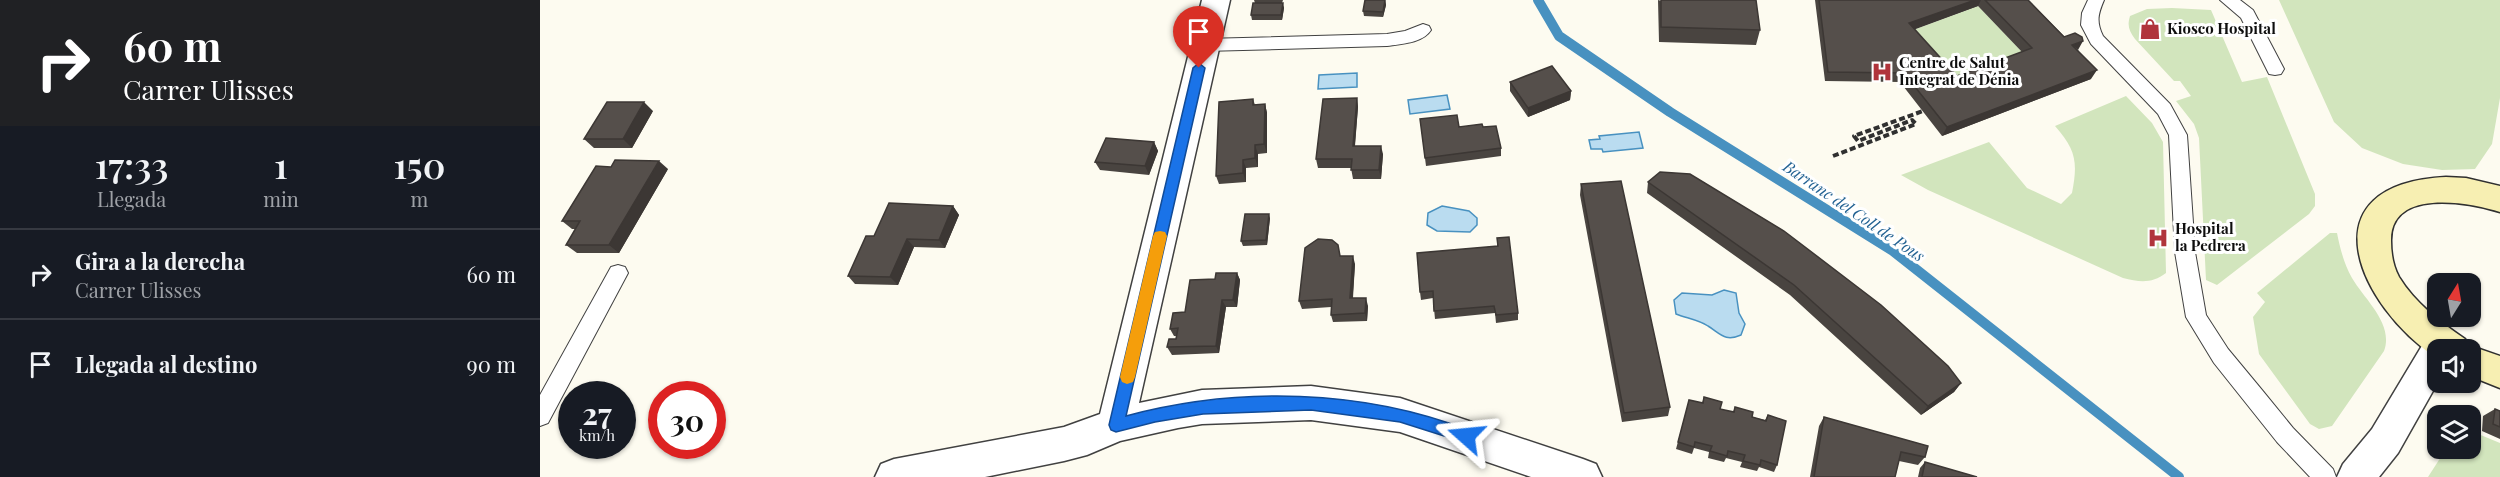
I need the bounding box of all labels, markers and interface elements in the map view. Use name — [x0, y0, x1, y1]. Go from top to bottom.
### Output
pin — [1173, 6, 1224, 68]
icon: arrive — [1182, 15, 1215, 48]
text: 60 m — [123, 17, 221, 73]
shop icon: Kiosco Hospital — [2138, 17, 2162, 41]
place label: Kiosco Hospital — [2167, 18, 2276, 38]
icon: right — [24, 24, 102, 102]
place label: Centre de Salut Integrat de Dénia — [1899, 52, 2019, 89]
hospital icon: Centre de Salut Integrat de Dénia — [1870, 60, 1894, 84]
text: Carrer Ulisses — [123, 71, 294, 107]
text: 17:33 — [95, 140, 168, 188]
text: 1 — [274, 140, 288, 188]
text: 150 — [393, 140, 445, 188]
water label: Barranc del Coll de Pous — [1779, 155, 1929, 266]
text: Llegada — [97, 185, 166, 212]
text: min — [263, 185, 299, 212]
text: m — [410, 185, 428, 212]
place label: Hospital la Pedrera — [2175, 218, 2246, 255]
hospital icon: Hospital la Pedrera — [2146, 226, 2170, 250]
text: Gira a la derecha — [75, 246, 245, 276]
icon: right — [24, 258, 57, 291]
text: 60 m — [466, 259, 516, 289]
north arrow — [2427, 273, 2481, 327]
map controls — [2427, 273, 2481, 459]
text: Carrer Ulisses — [75, 276, 202, 303]
button: sound — [2427, 339, 2481, 393]
icon: arrive — [24, 348, 57, 381]
text: Llegada al destino — [75, 349, 257, 379]
text: 90 m — [467, 349, 516, 379]
speed limit sign: 30 — [648, 381, 726, 459]
text: 27 — [582, 393, 612, 433]
position arrow — [1434, 404, 1498, 468]
button: layers — [2427, 405, 2481, 459]
text: km/h — [579, 425, 615, 445]

